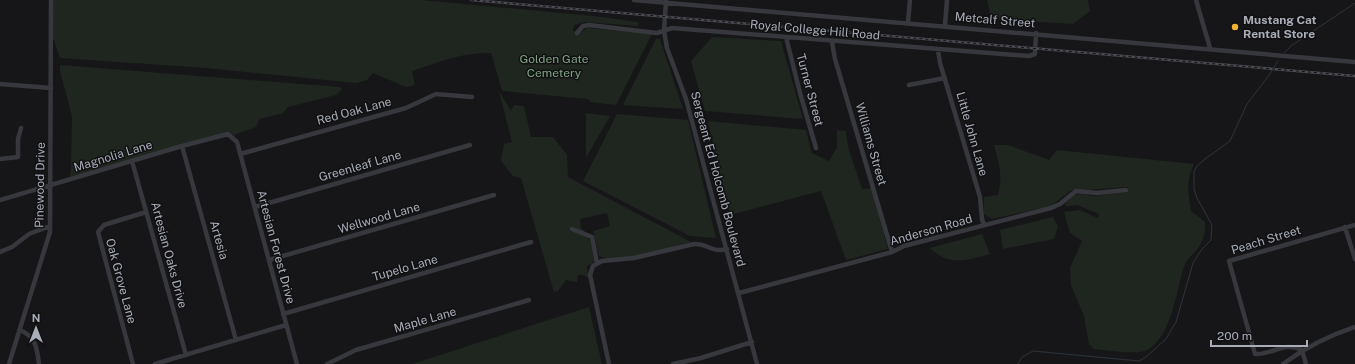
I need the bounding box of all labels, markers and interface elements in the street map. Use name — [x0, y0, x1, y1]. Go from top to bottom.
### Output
street label: Metcalf Street — [954, 10, 1036, 31]
place label: Mustang Cat Rental Store — [1243, 13, 1317, 41]
street label: Royal College Hill Road — [750, 17, 880, 43]
marker: Mustang Cat Rental Store — [1230, 22, 1240, 32]
park label: Golden Gate Cemetery — [519, 52, 589, 80]
street label: Turner Street — [794, 52, 826, 128]
street label: Sergeant Ed Holcomb Boulevard — [688, 90, 748, 268]
street label: Little John Lane — [953, 90, 991, 178]
street label: Red Oak Lane — [315, 94, 393, 128]
street label: Williams Street — [852, 101, 890, 187]
street label: Magnolia Lane — [72, 137, 154, 175]
street label: Pinewood Drive — [32, 142, 48, 228]
street label: Greenleaf Lane — [317, 147, 403, 184]
street label: Artesian Forest Drive — [254, 189, 298, 306]
street label: Artesian Oaks Drive — [148, 200, 190, 310]
street label: Wellwood Lane — [336, 200, 422, 236]
street label: Anderson Road — [888, 212, 974, 248]
street label: Artesia — [207, 219, 231, 261]
street label: Peach Street — [1229, 223, 1303, 257]
street label: Oak Grove Lane — [103, 237, 139, 325]
street label: Tupelo Lane — [371, 252, 440, 284]
street label: Maple Lane — [392, 304, 458, 336]
north arrow — [16, 308, 56, 348]
text: N — [32, 312, 40, 324]
scale bar — [1211, 322, 1307, 348]
text: 200 m — [1217, 329, 1252, 343]

